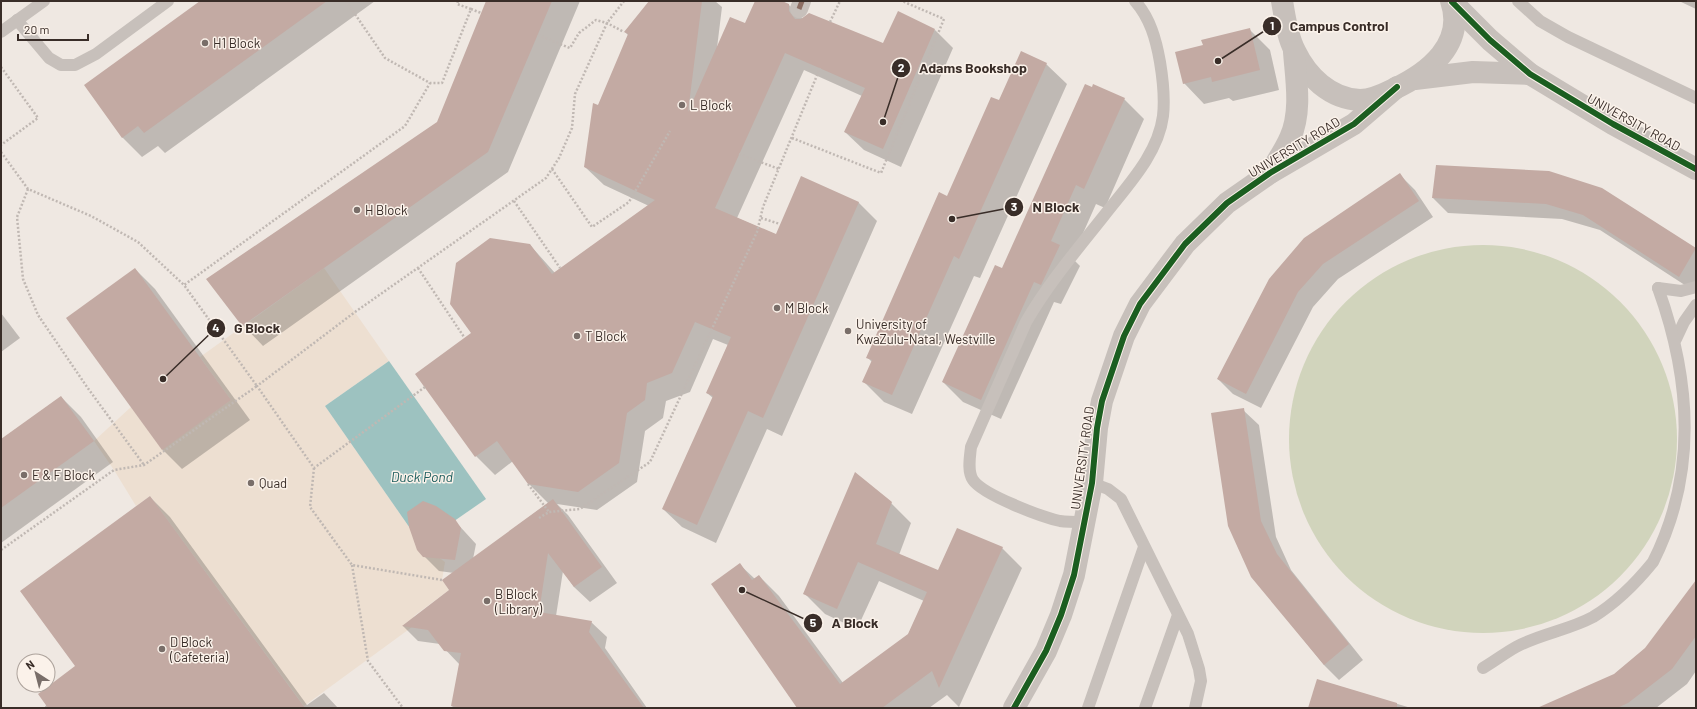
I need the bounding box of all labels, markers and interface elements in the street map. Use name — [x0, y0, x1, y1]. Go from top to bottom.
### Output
callout: Campus Control — [1262, 13, 1396, 39]
scale bar — [18, 16, 88, 42]
text: Campus Control — [1290, 17, 1388, 34]
text: 1 — [1270, 18, 1274, 32]
text: 20 m — [24, 22, 50, 36]
place label: H1 Block — [213, 35, 261, 51]
marker: H1 Block — [200, 38, 210, 48]
callout: Adams Bookshop — [891, 55, 1035, 81]
text: Adams Bookshop — [919, 59, 1027, 76]
text: 2 — [898, 60, 905, 74]
street label: UNIVERSITY ROAD — [1585, 90, 1683, 154]
place label: L Block — [690, 97, 732, 113]
marker: L Block — [677, 100, 687, 110]
street label: UNIVERSITY ROAD — [1245, 113, 1343, 181]
callout: N Block — [1004, 194, 1087, 220]
text: N Block — [1033, 198, 1080, 215]
text: 3 — [1011, 199, 1017, 213]
place label: H Block — [365, 202, 408, 218]
marker: H Block — [352, 205, 362, 215]
place label: M Block — [785, 300, 829, 316]
marker: M Block — [772, 303, 782, 313]
callout: G Block — [206, 315, 288, 341]
place label: University of KwaZulu-Natal, Westville — [856, 316, 996, 347]
text: G Block — [234, 319, 281, 336]
text: 4 — [212, 320, 220, 334]
marker: University of KwaZulu-Natal, Westville — [843, 326, 853, 336]
place label: T Block — [585, 328, 627, 344]
marker: T Block — [572, 331, 582, 341]
street label: UNIVERSITY ROAD — [1067, 405, 1097, 511]
place label: E & F Block — [32, 467, 96, 483]
water label: Duck Pond — [391, 468, 454, 485]
marker: E & F Block — [19, 470, 29, 480]
place label: Quad — [259, 475, 287, 491]
marker: Quad — [246, 478, 256, 488]
place label: B Block (Library) — [494, 586, 543, 617]
marker: B Block (Library) — [482, 596, 492, 606]
callout: A Block — [803, 610, 886, 636]
text: A Block — [831, 614, 879, 631]
text: 5 — [810, 615, 817, 629]
place label: D Block (Cafeteria) — [169, 634, 229, 665]
marker: D Block (Cafeteria) — [157, 644, 167, 654]
north arrow — [16, 653, 56, 693]
text: N — [23, 657, 37, 672]

